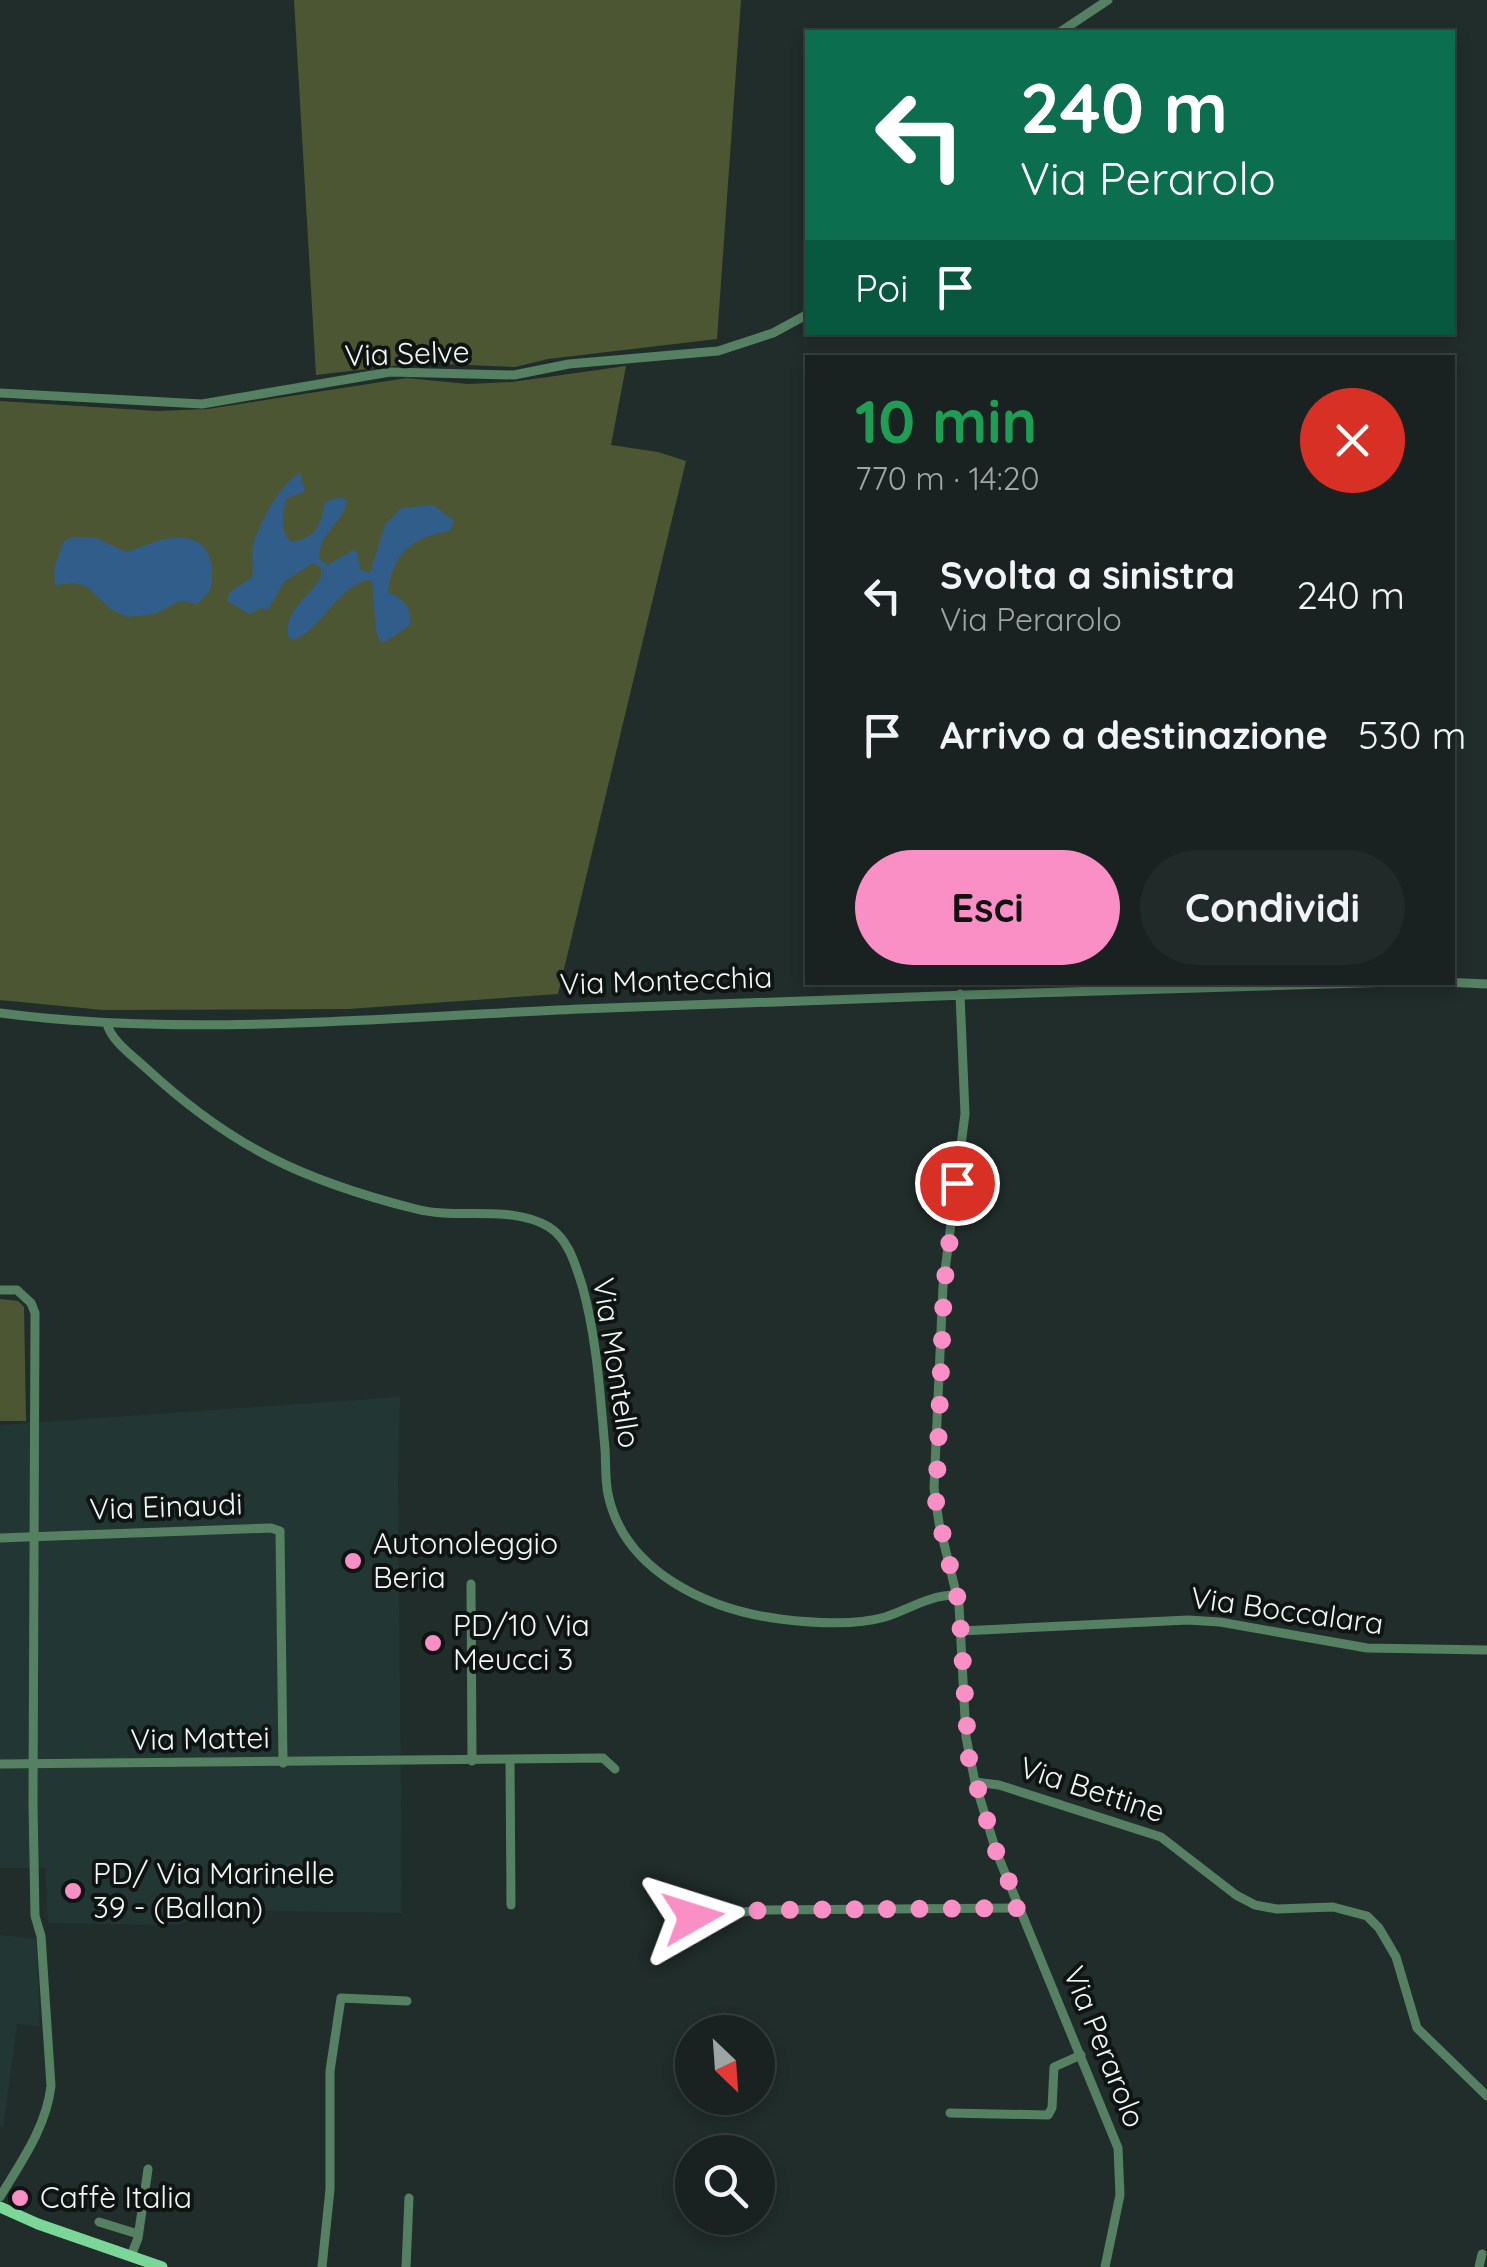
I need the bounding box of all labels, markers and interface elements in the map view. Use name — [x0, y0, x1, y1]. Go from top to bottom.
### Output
text: 240 m — [1020, 63, 1228, 151]
icon: left — [855, 70, 985, 200]
text: Via Perarolo — [1020, 150, 1276, 206]
icon: arrive — [928, 260, 983, 315]
text: Poi — [855, 264, 908, 312]
street label: Via Selve — [344, 332, 470, 374]
text: 10 min — [855, 383, 1037, 458]
button: close — [1300, 388, 1405, 493]
text: 770 m · 14:20 — [855, 458, 1039, 498]
text: Svolta a sinistra — [940, 551, 1235, 599]
icon: left — [855, 568, 910, 623]
text: 240 m — [1297, 571, 1405, 619]
text: Via Perarolo — [940, 599, 1122, 639]
icon: arrive — [855, 708, 910, 763]
text: Arrivo a destinazione — [940, 711, 1328, 759]
text: 530 m — [1358, 711, 1466, 759]
button: Esci — [855, 850, 1120, 965]
button: Condividi — [1140, 850, 1405, 965]
street label: Via Montecchia — [559, 957, 773, 1003]
pin — [915, 1141, 1000, 1226]
icon: arrive — [930, 1156, 985, 1211]
street label: Via Montello — [585, 1275, 649, 1451]
street label: Via Einaudi — [89, 1484, 243, 1528]
place label: Autonoleggio Beria — [373, 1524, 558, 1596]
marker: Autonoleggio Beria — [342, 1550, 364, 1572]
street label: Via Boccalara — [1188, 1578, 1386, 1642]
place label: PD/10 Via Meucci 3 — [453, 1606, 590, 1678]
marker: PD/10 Via Meucci 3 — [422, 1632, 444, 1654]
street label: Via Mattei — [130, 1718, 270, 1758]
street label: Via Bettine — [1015, 1748, 1170, 1830]
place label: PD/ Via Marinelle 39 - (Ballan) — [93, 1854, 335, 1926]
position arrow — [641, 1865, 745, 1969]
marker: PD/ Via Marinelle 39 - (Ballan) — [62, 1880, 84, 1902]
street label: Via Perarolo — [1055, 1961, 1154, 2133]
north arrow — [675, 2015, 775, 2115]
map controls — [675, 2015, 775, 2235]
button: search — [675, 2135, 775, 2235]
place label: Caffè Italia — [40, 2178, 192, 2216]
marker: Caffè Italia — [9, 2187, 31, 2209]

